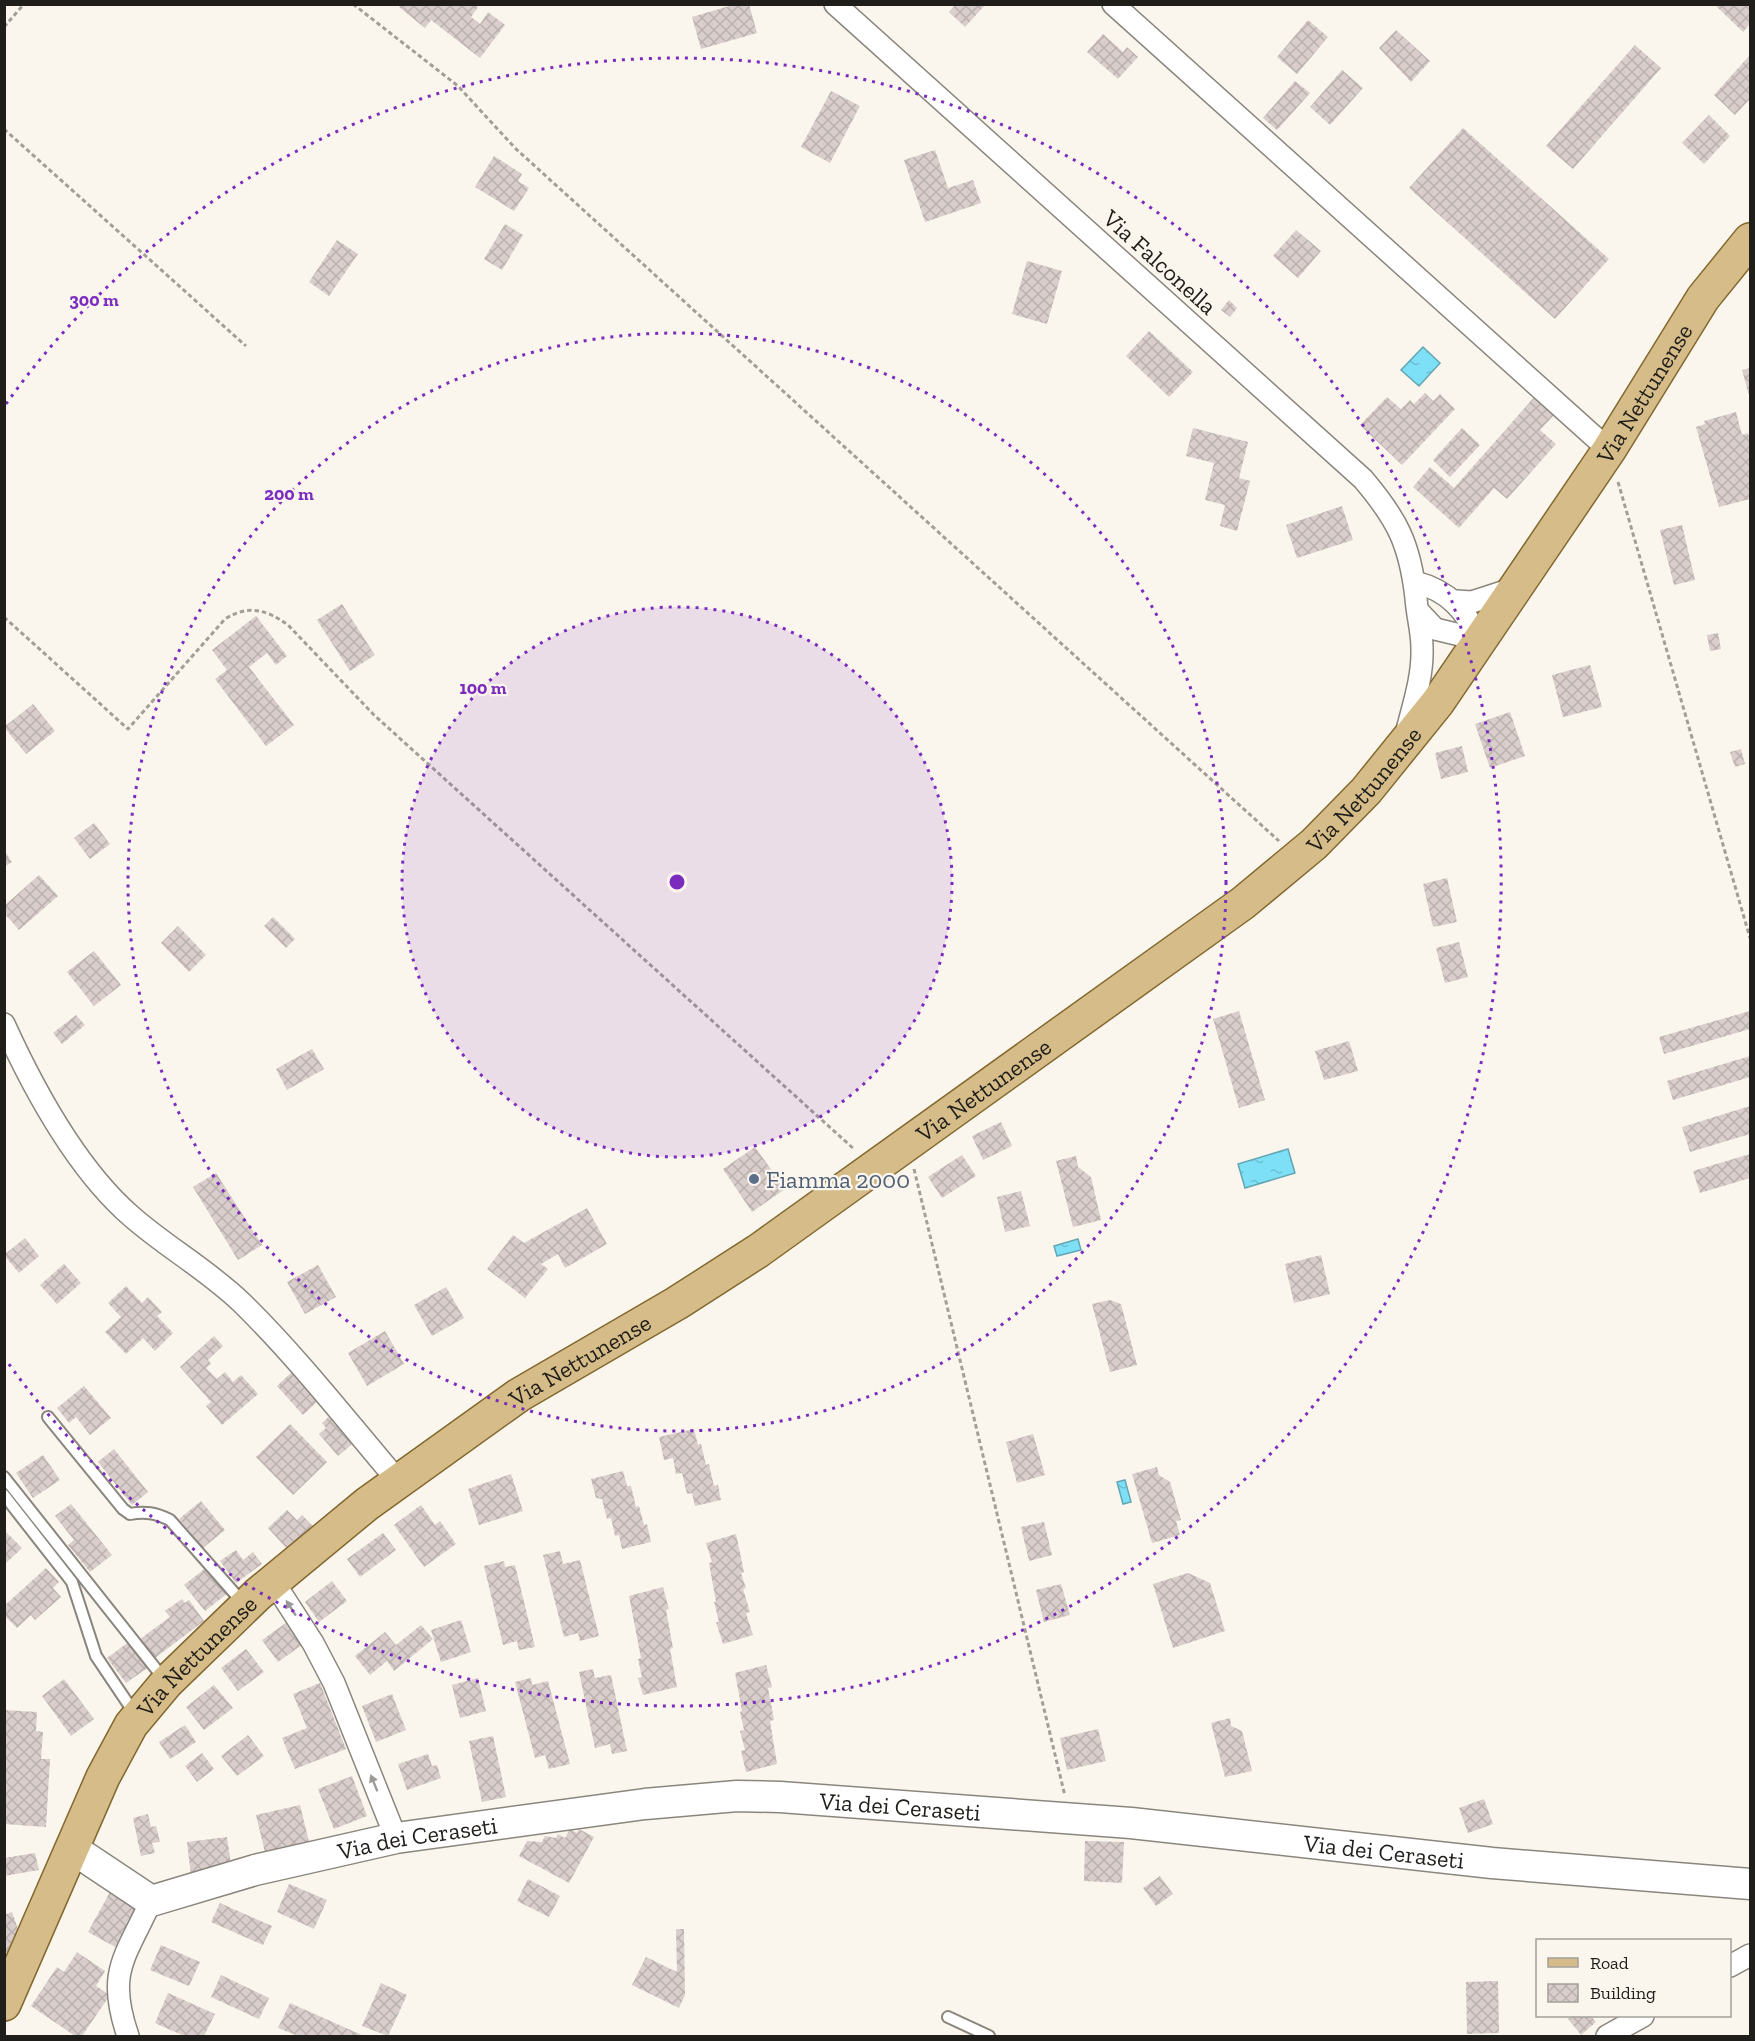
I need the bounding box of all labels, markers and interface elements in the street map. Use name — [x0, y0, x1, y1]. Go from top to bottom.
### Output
street label: Via Falconella — [1097, 203, 1223, 321]
text: 300 m — [69, 289, 119, 311]
street label: Via Nettunense — [1589, 318, 1698, 470]
text: 200 m — [264, 483, 314, 505]
text: 100 m — [459, 677, 507, 699]
street label: Via Nettunense — [1299, 720, 1427, 859]
centre of rings — [667, 872, 687, 892]
street label: Via Nettunense — [909, 1031, 1056, 1148]
place label: Fiamma 2000 — [766, 1165, 910, 1194]
marker: Fiamma 2000 — [747, 1172, 761, 1186]
street label: Via Nettunense — [502, 1307, 656, 1413]
street label: Via Nettunense — [129, 1589, 262, 1723]
one-way arrow — [285, 1600, 296, 1616]
one-way arrow — [369, 1774, 379, 1792]
street label: Via dei Ceraseti — [818, 1785, 982, 1826]
street label: Via dei Ceraseti — [334, 1810, 499, 1866]
street label: Via dei Ceraseti — [1301, 1828, 1466, 1874]
legend — [1536, 1939, 1731, 2017]
text: Road — [1590, 1952, 1629, 1974]
text: Building — [1590, 1982, 1656, 2004]

